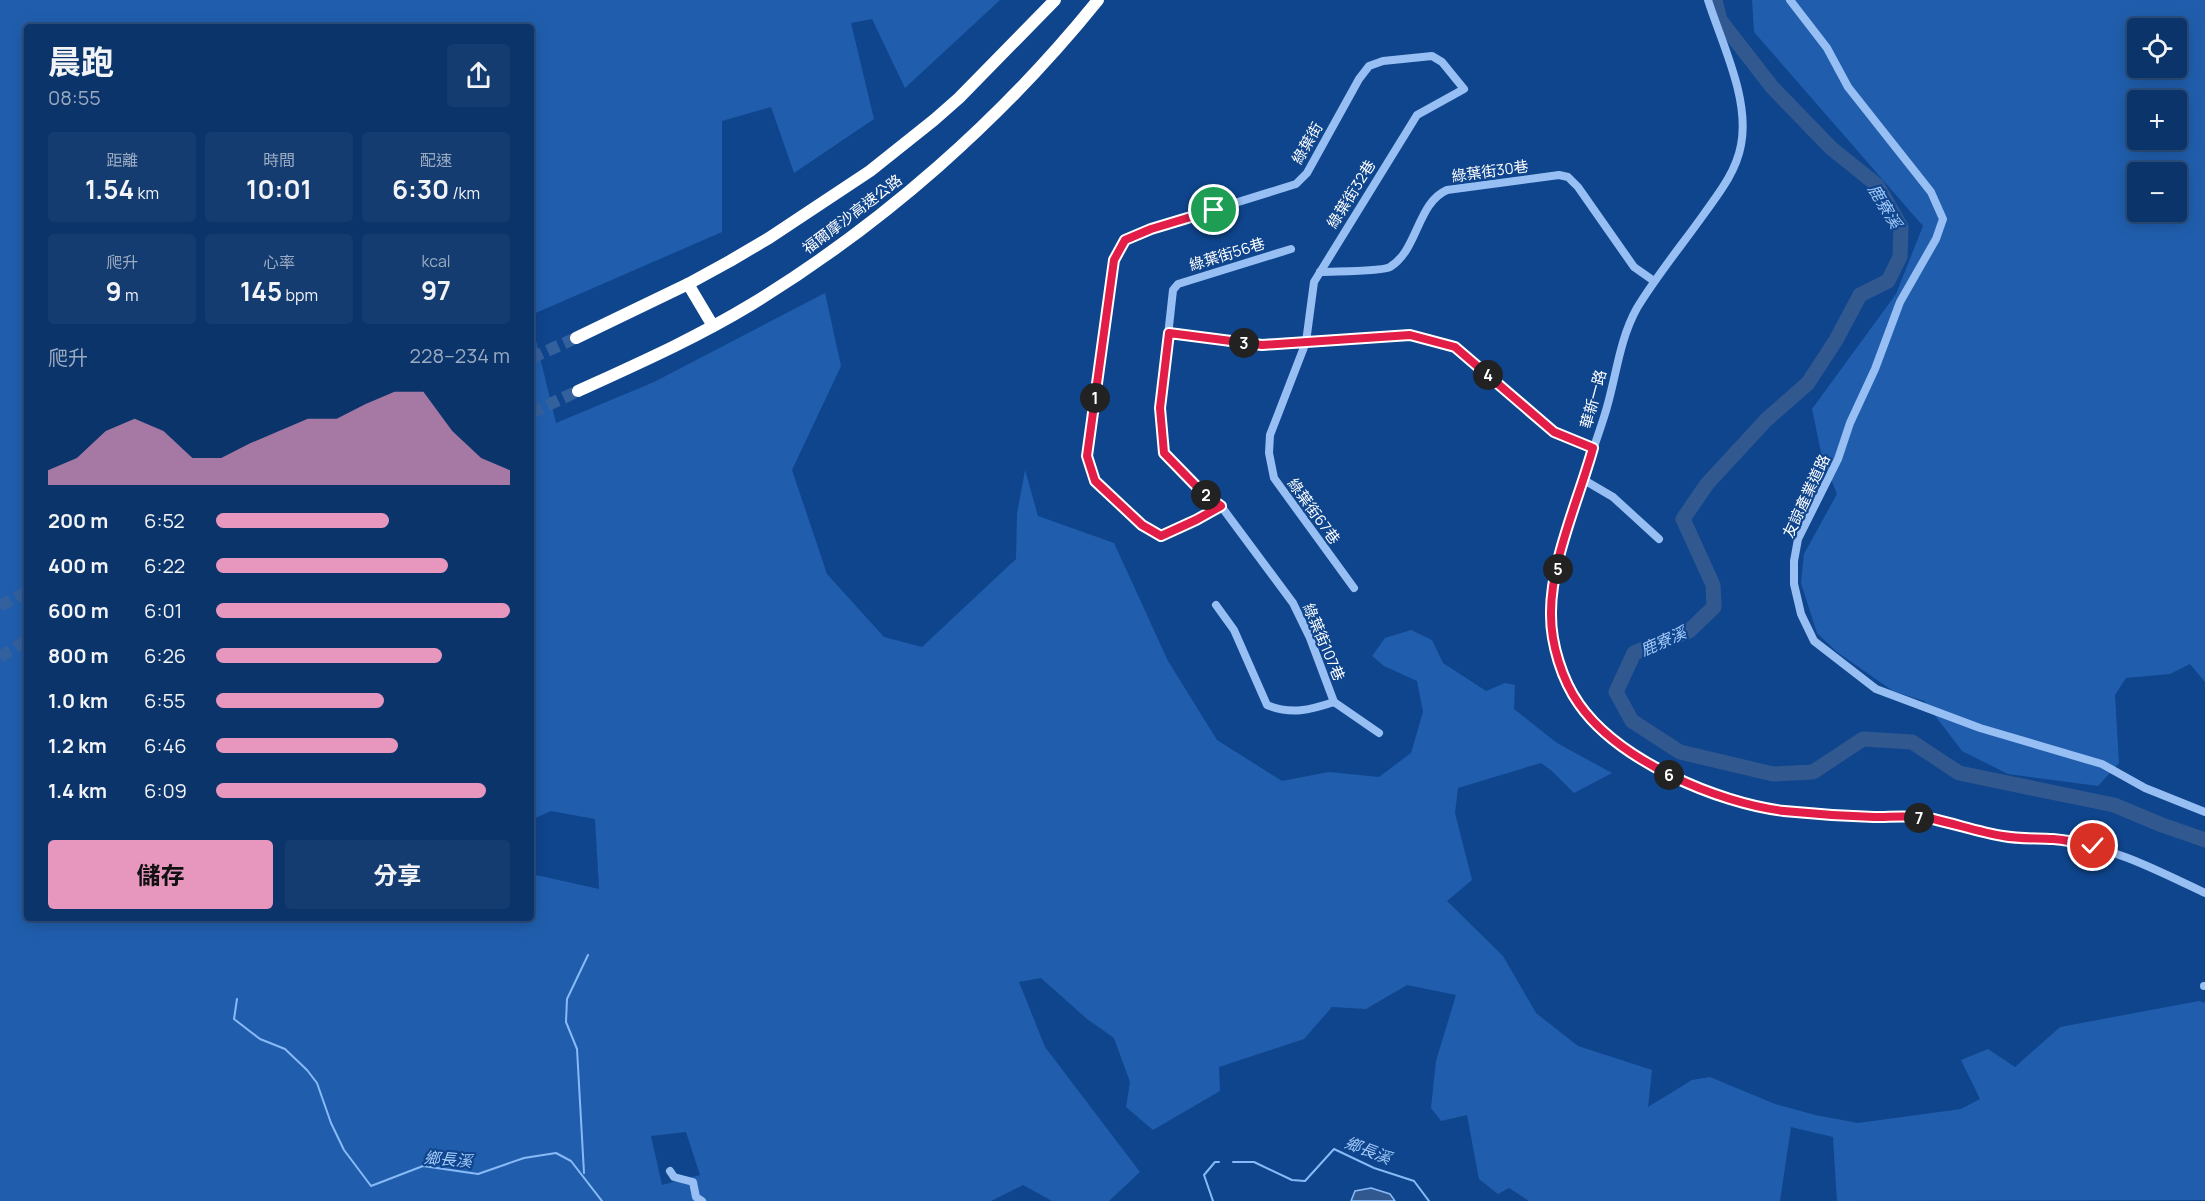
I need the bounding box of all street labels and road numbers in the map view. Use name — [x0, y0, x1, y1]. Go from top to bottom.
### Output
street label: 綠葉街 — [1287, 118, 1327, 168]
street label: 綠葉街30巷 — [1450, 155, 1530, 187]
street label: 綠葉街32巷 — [1322, 156, 1380, 232]
street label: 福爾摩沙高速公路 — [798, 170, 906, 258]
street label: 綠葉街56巷 — [1187, 233, 1267, 275]
street label: 華新一路 — [1575, 367, 1611, 431]
street label: 友諒產業道路 — [1777, 451, 1835, 541]
street label: 綠葉街67巷 — [1283, 474, 1345, 548]
street label: 綠葉街107巷 — [1298, 600, 1350, 684]

